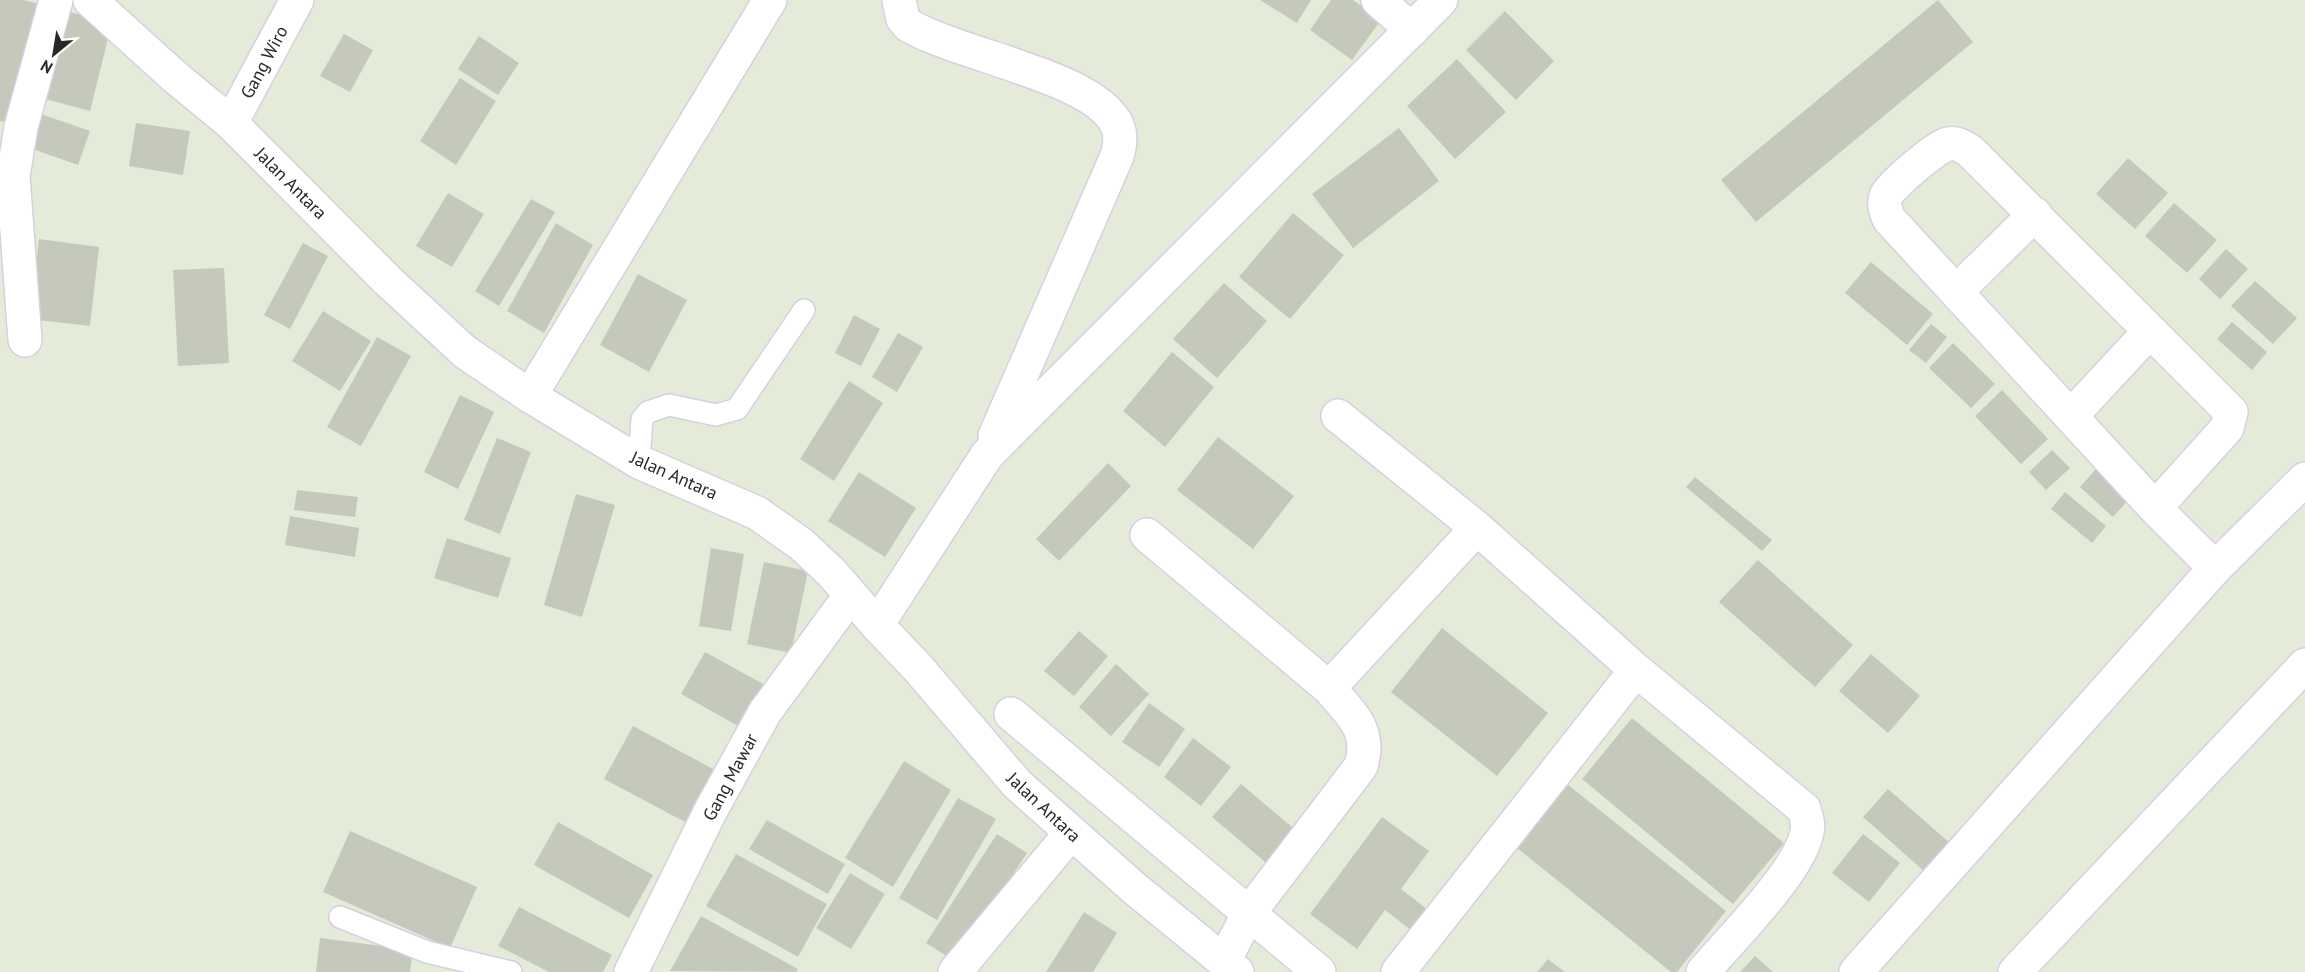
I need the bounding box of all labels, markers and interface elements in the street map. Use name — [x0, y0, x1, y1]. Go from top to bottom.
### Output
street label: Gang Wiro — [235, 22, 293, 102]
north arrow — [24, 24, 84, 84]
text: N — [37, 56, 56, 78]
street label: Jalan Antara — [249, 141, 332, 224]
street label: Jalan Antara — [626, 445, 721, 504]
street label: Gang Mawar — [697, 729, 763, 825]
street label: Jalan Antara — [1001, 766, 1086, 847]

